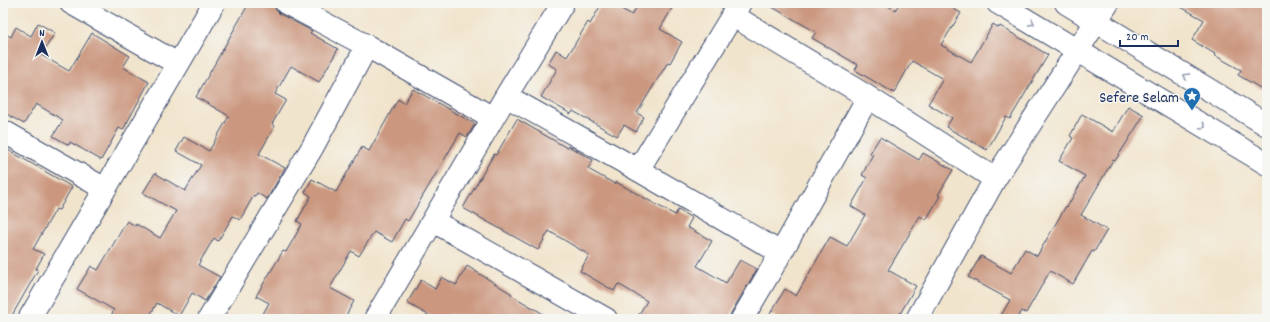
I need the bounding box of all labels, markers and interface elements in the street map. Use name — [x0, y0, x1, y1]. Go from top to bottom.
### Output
one-way arrow — [1028, 18, 1035, 26]
north arrow — [22, 22, 62, 62]
scale bar — [1120, 22, 1178, 48]
text: N — [39, 26, 45, 42]
text: 20 m — [1126, 29, 1149, 46]
one-way arrow — [1183, 73, 1190, 80]
place icon: Sefere Selam — [1182, 86, 1202, 111]
place label: Sefere Selam — [1099, 87, 1179, 110]
one-way arrow — [1199, 121, 1206, 129]

